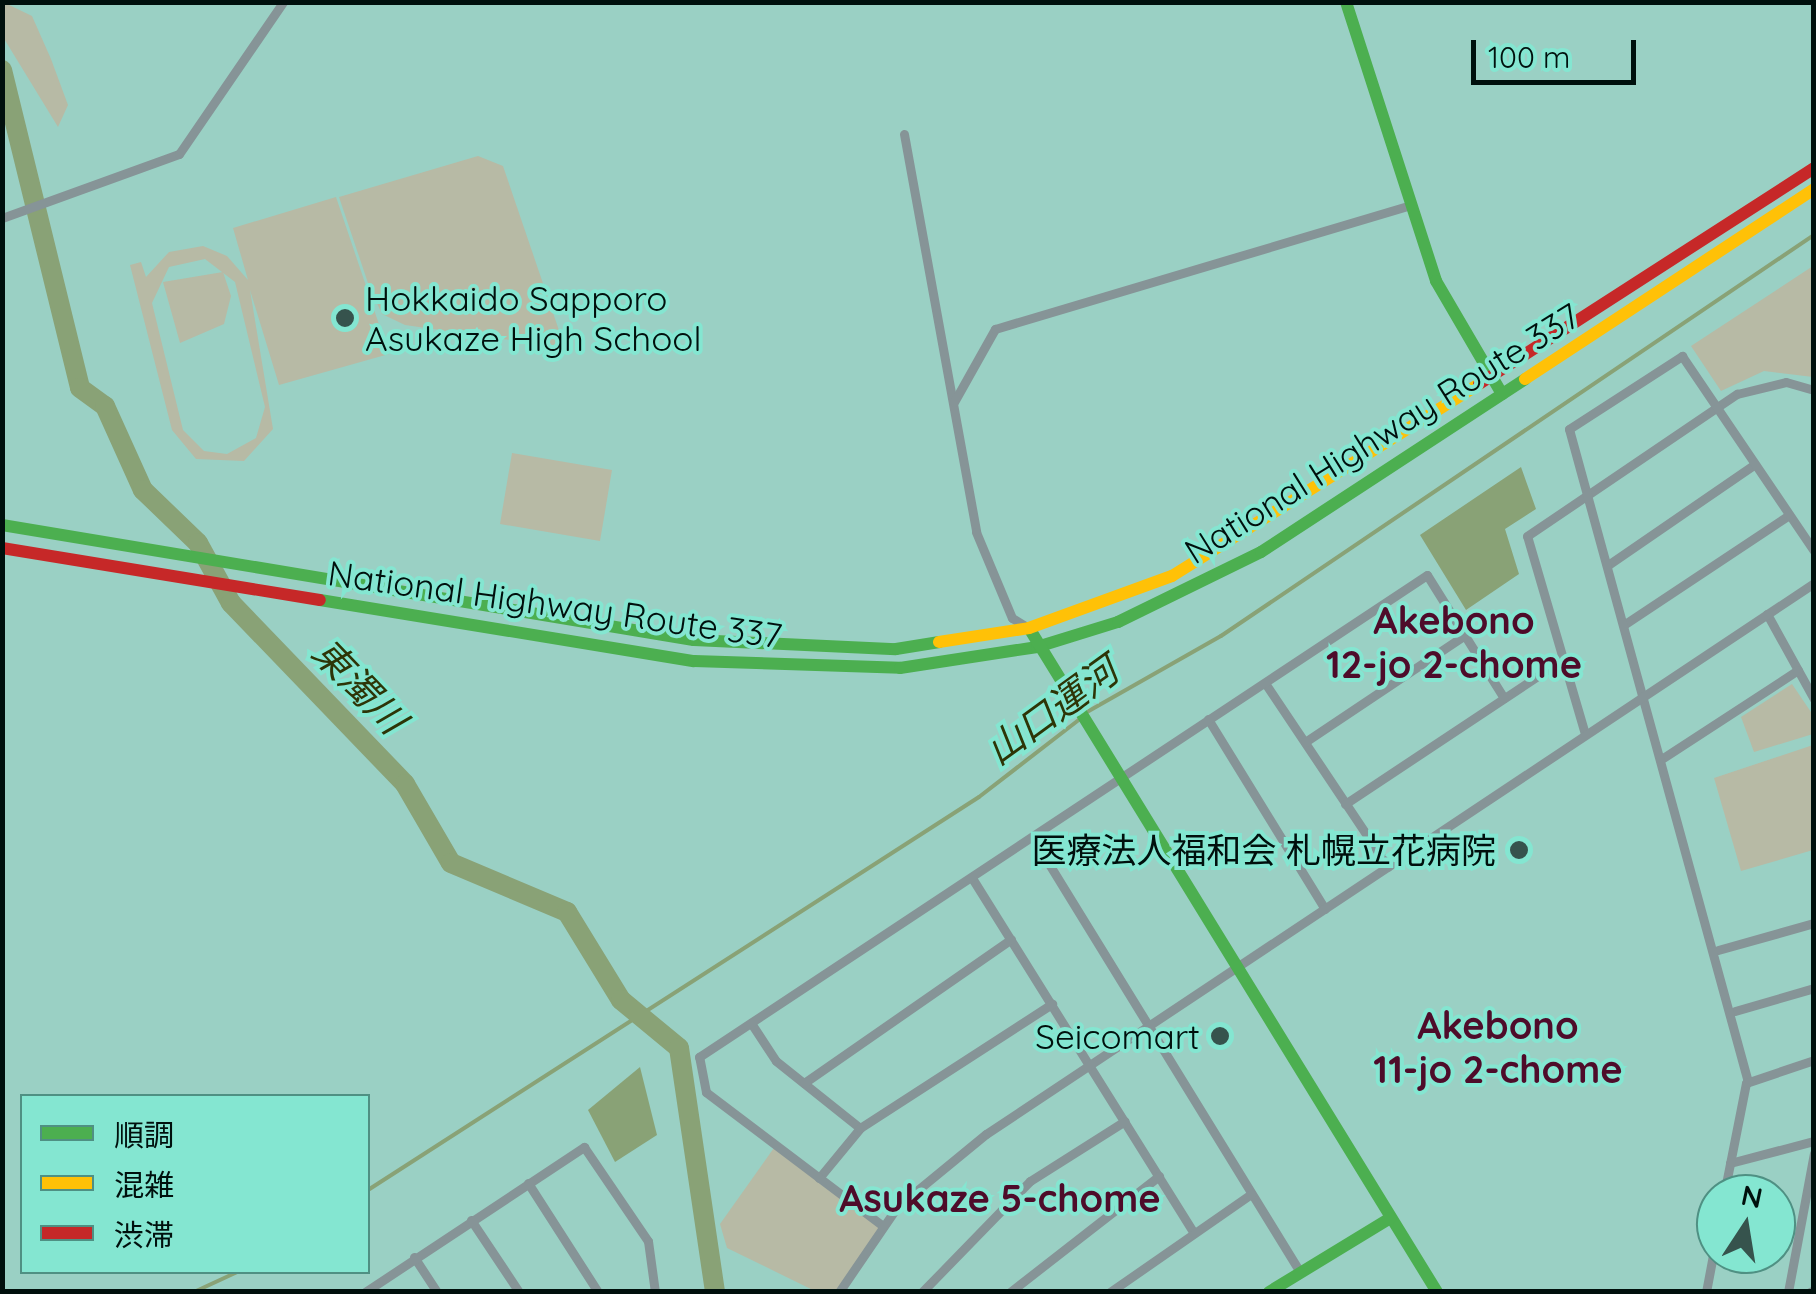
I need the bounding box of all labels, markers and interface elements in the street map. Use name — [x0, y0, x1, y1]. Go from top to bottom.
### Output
scale bar — [1476, 20, 1641, 82]
text: 100 m — [1488, 38, 1570, 76]
place label: Hokkaido Sapporo Asukaze High School — [365, 277, 701, 359]
street label: National Highway Route 337 — [1177, 294, 1587, 572]
marker: Hokkaido Sapporo Asukaze High School — [334, 307, 356, 329]
street label: National Highway Route 337 — [325, 551, 785, 657]
district label: Akebono 12-jo 2-chome — [1326, 598, 1582, 688]
water label: 東濁川 — [303, 629, 415, 743]
water label: 山口運河 — [977, 648, 1127, 774]
place label: 医療法人福和会 札幌立花病院 — [1031, 829, 1496, 871]
marker: 医療法人福和会 札幌立花病院 — [1506, 837, 1532, 863]
district label: Akebono 11-jo 2-chome — [1373, 1003, 1623, 1092]
place label: Seicomart — [1035, 1015, 1200, 1057]
marker: Seicomart — [1209, 1025, 1231, 1047]
legend — [20, 1094, 370, 1274]
text: 順調 — [114, 1116, 174, 1154]
text: 混雑 — [114, 1166, 174, 1204]
north arrow — [1696, 1174, 1796, 1274]
district label: Asukaze 5-chome — [839, 1176, 1161, 1222]
text: N — [1738, 1177, 1766, 1215]
text: 渋滞 — [114, 1216, 174, 1254]

